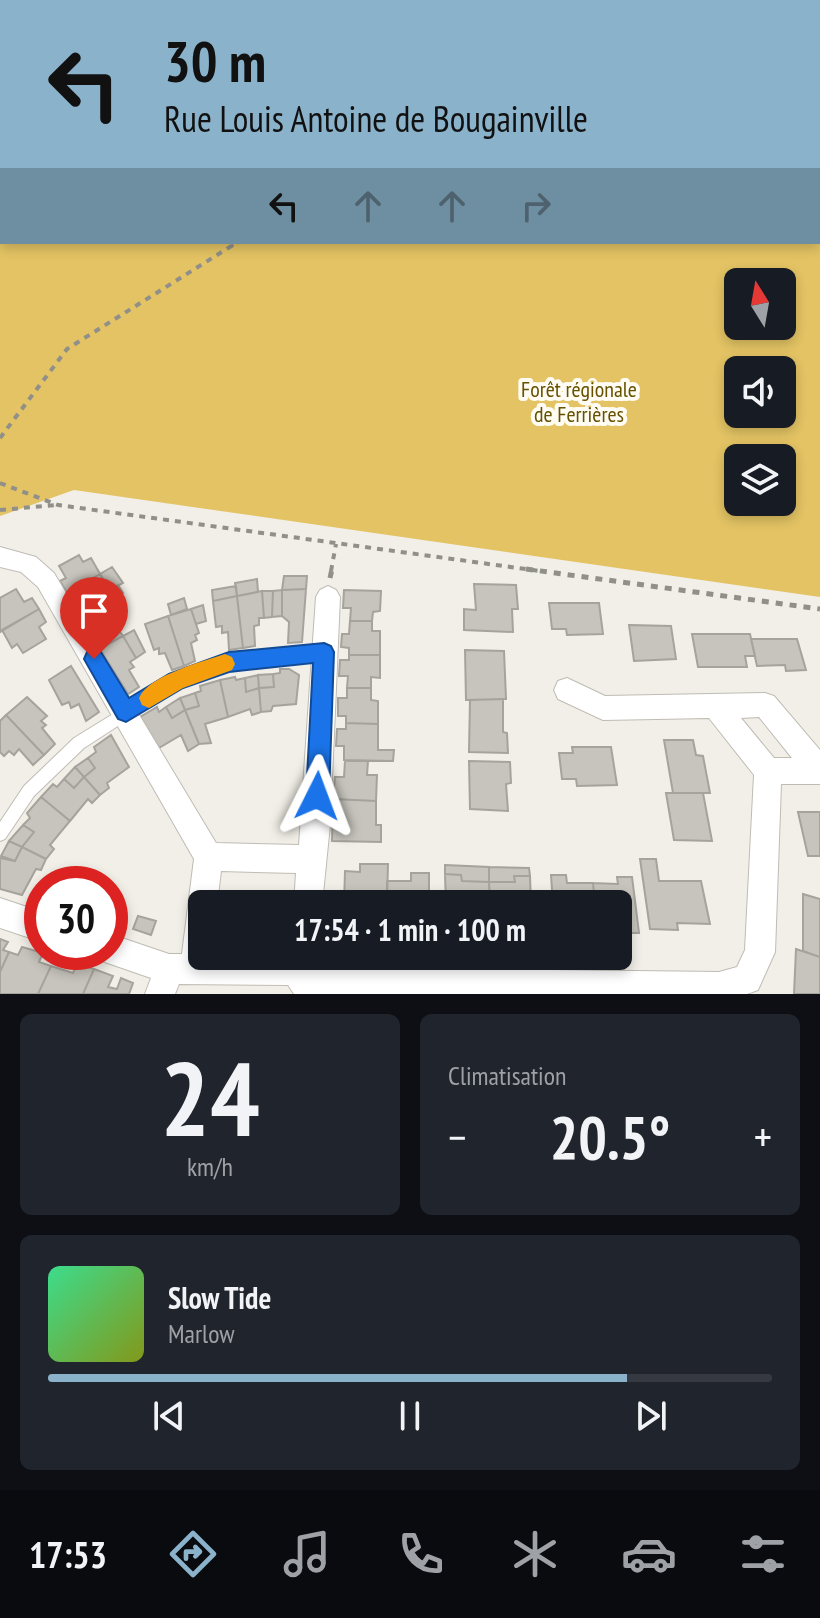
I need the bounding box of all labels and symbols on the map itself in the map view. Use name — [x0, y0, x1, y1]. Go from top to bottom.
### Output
north arrow — [724, 268, 796, 340]
park label: Forêt régionale de Ferrières — [521, 375, 637, 428]
pin — [60, 577, 128, 659]
position arrow — [275, 754, 359, 838]
speed limit sign: 30 — [24, 866, 128, 970]

